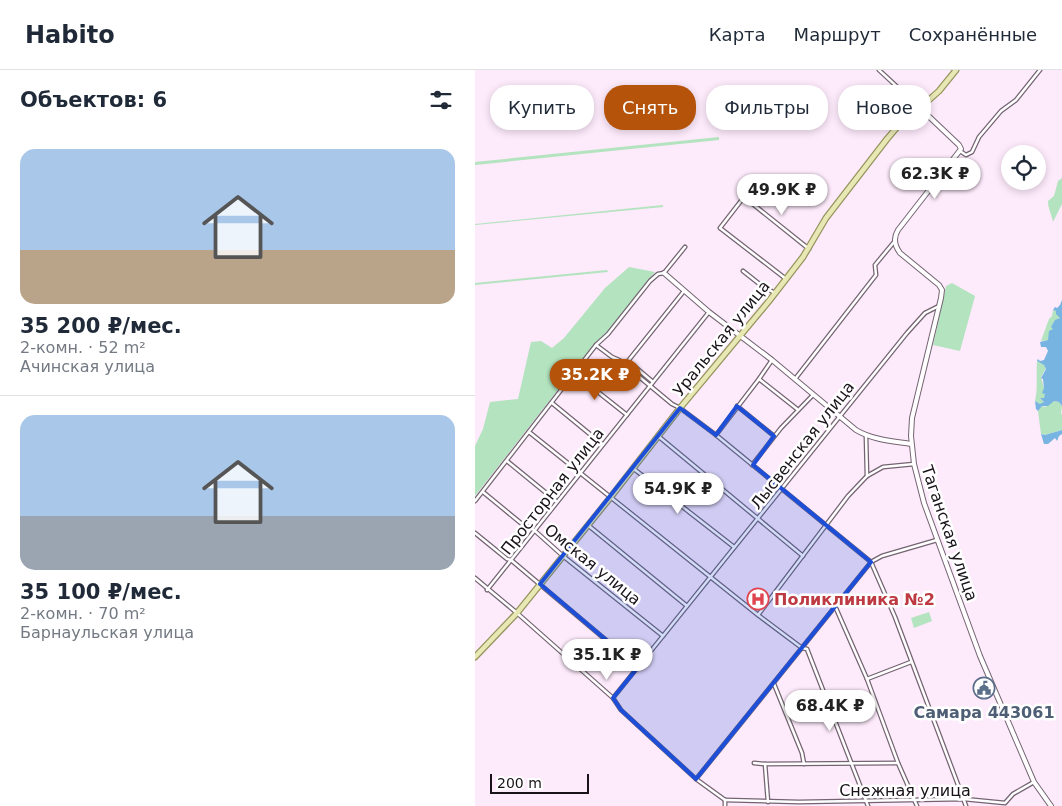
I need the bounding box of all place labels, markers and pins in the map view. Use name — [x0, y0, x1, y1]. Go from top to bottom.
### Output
pin: 62.3K ₽ — [889, 158, 981, 200]
pin: 49.9K ₽ — [736, 174, 828, 216]
pin: 35.2K ₽ — [549, 358, 641, 401]
pin: 54.9K ₽ — [632, 472, 724, 515]
hospital icon: Поликлиника №2 — [746, 587, 770, 611]
place label: Поликлиника №2 — [774, 590, 935, 609]
pin: 35.1K ₽ — [561, 638, 653, 681]
public building icon: Самара 443061 — [972, 676, 996, 700]
pin: 68.4K ₽ — [784, 690, 876, 732]
place label: Самара 443061 — [913, 703, 1055, 722]

